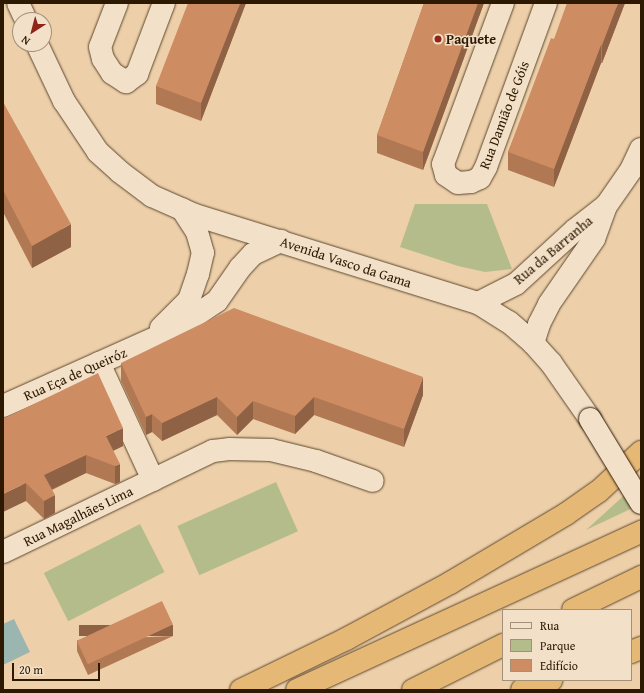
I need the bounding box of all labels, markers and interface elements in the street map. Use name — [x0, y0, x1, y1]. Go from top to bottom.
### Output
north arrow — [12, 12, 52, 52]
place label: Paquete — [446, 31, 496, 47]
text: N — [18, 32, 33, 50]
marker: Paquete — [433, 34, 443, 44]
street label: Rua Damião de Góis — [476, 58, 532, 172]
street label: Rua da Barranha — [510, 212, 596, 288]
street label: Avenida Vasco da Gama — [278, 233, 414, 291]
street label: Rua Eça de Queiróz — [21, 344, 129, 404]
street label: Rua Magalhães Lima — [21, 482, 135, 550]
legend — [502, 609, 632, 681]
text: Rua — [540, 617, 559, 634]
text: Parque — [540, 637, 575, 654]
scale bar — [14, 655, 102, 681]
text: Edifício — [540, 657, 578, 674]
text: 20 m — [19, 661, 43, 678]

